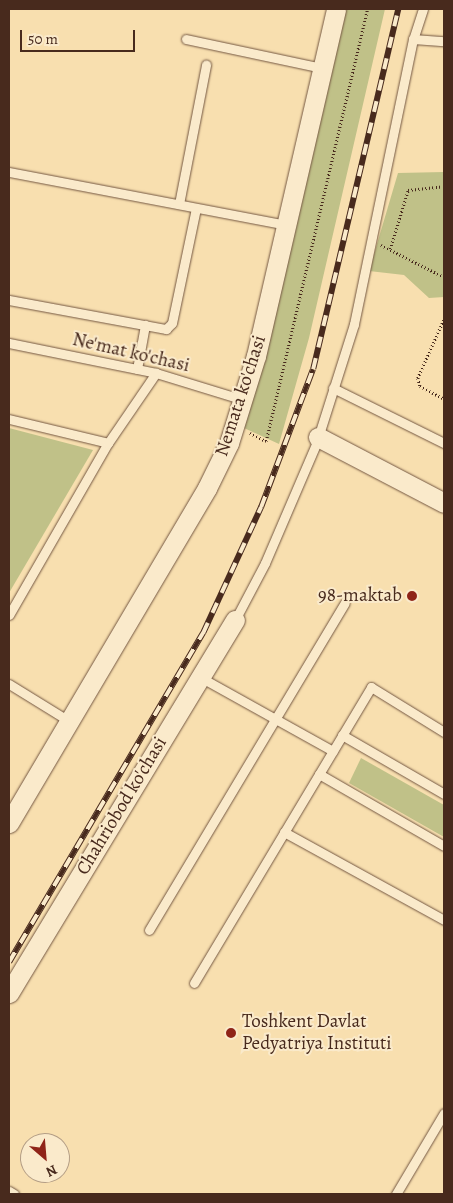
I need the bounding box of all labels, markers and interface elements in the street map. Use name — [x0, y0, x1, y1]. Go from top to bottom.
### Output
scale bar — [22, 20, 138, 52]
text: 50 m — [28, 29, 58, 49]
street label: Ne'mat ko'chasi — [70, 328, 192, 378]
street label: Nemata ko'chasi — [211, 333, 271, 459]
place label: 98-maktab — [318, 585, 402, 607]
marker: 98-maktab — [406, 590, 418, 602]
street label: Chahriobod ko'chasi — [72, 733, 172, 879]
place label: Toshkent Davlat Pedyatriya Instituti — [242, 1011, 392, 1055]
marker: Toshkent Davlat Pedyatriya Instituti — [224, 1026, 238, 1040]
north arrow — [20, 1133, 70, 1183]
text: N — [43, 1160, 60, 1182]

